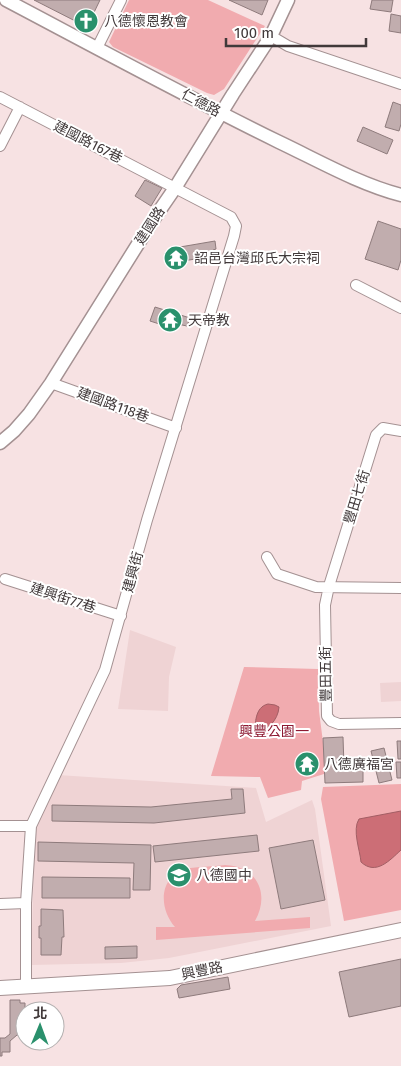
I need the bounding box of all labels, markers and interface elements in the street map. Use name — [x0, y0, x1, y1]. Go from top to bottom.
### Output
church icon: 八德懷恩教會 — [73, 8, 99, 34]
place label: 八德懷恩教會 — [104, 13, 188, 30]
scale bar — [226, 15, 366, 47]
text: 100 m — [234, 24, 274, 42]
street label: 仁德路 — [178, 86, 224, 120]
street label: 建國路167巷 — [51, 117, 125, 167]
street label: 建國路 — [131, 204, 169, 248]
temple icon: 詔邑台灣邱氏大宗祠 — [163, 245, 189, 271]
place label: 詔邑台灣邱氏大宗祠 — [194, 250, 320, 267]
temple icon: 天帝教 — [157, 307, 183, 333]
place label: 天帝教 — [188, 312, 230, 329]
street label: 建國路118巷 — [75, 384, 151, 426]
street label: 豐田七街 — [341, 468, 373, 526]
street label: 建興街 — [119, 550, 147, 594]
street label: 建興街77巷 — [28, 579, 98, 617]
street label: 豐田五街 — [317, 646, 335, 702]
park label: 興豐公園一 — [239, 723, 309, 740]
temple icon: 八德廣福宮 — [294, 751, 320, 777]
place label: 八德廣福宮 — [324, 756, 394, 773]
school or university icon: 八德國中 — [166, 862, 192, 888]
place label: 八德國中 — [196, 867, 252, 884]
street label: 興豐路 — [180, 958, 224, 984]
north arrow — [15, 1001, 65, 1051]
text: 北 — [33, 1005, 47, 1022]

